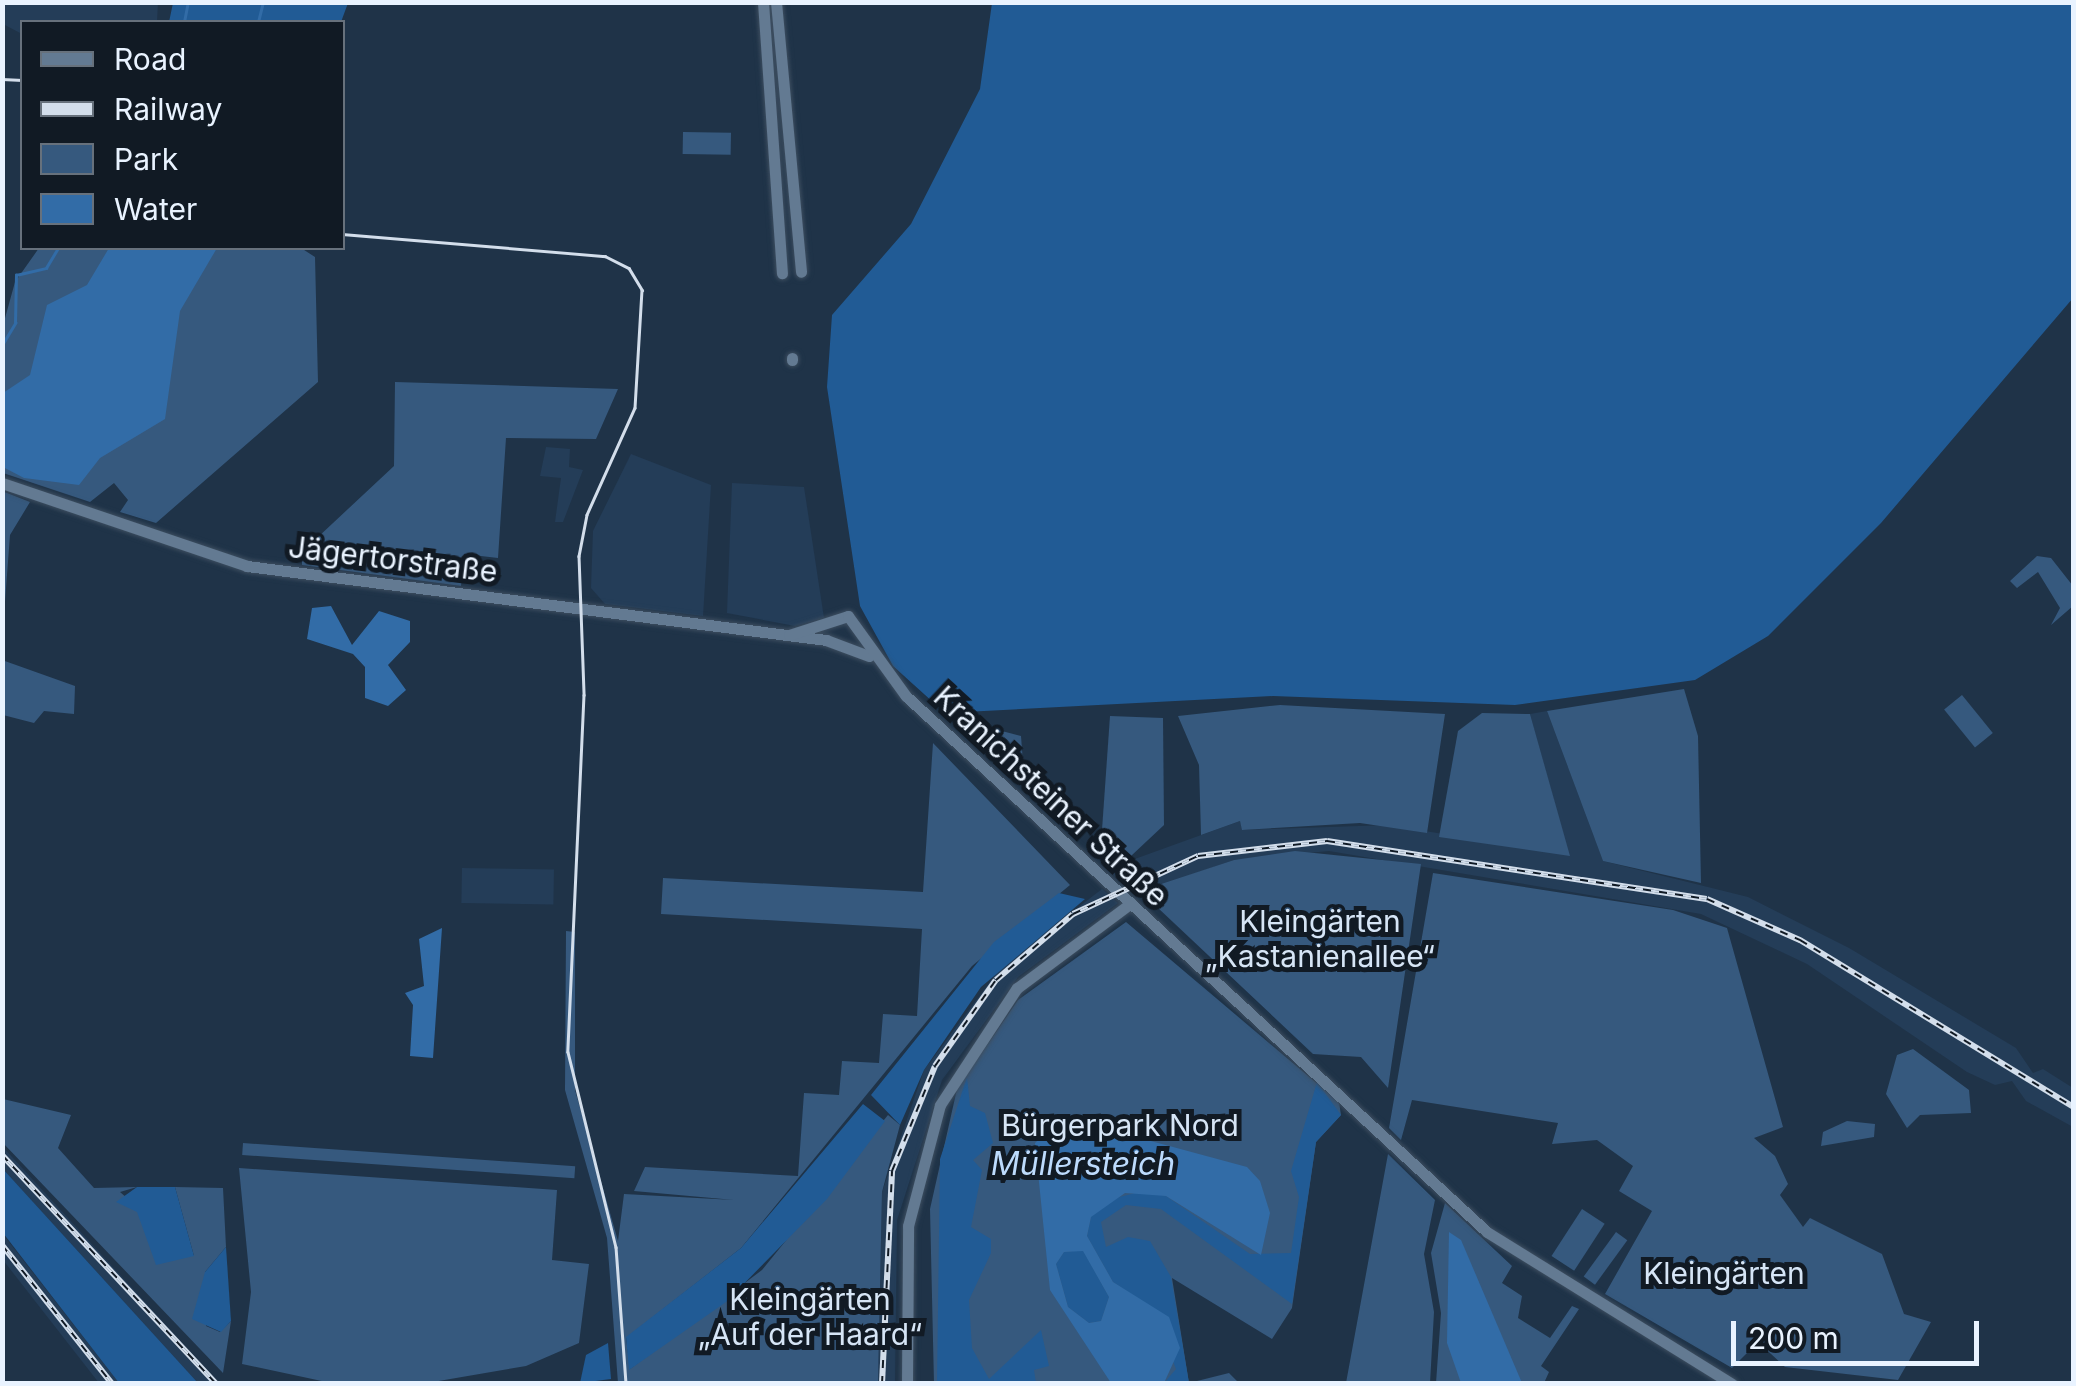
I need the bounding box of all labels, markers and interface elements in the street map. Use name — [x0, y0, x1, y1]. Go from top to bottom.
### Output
legend — [20, 20, 345, 250]
text: Road — [114, 41, 186, 77]
text: Railway — [114, 91, 222, 127]
text: Park — [114, 141, 178, 177]
text: Water — [114, 191, 197, 227]
street label: Jägertorstraße — [286, 528, 500, 590]
street label: Kranichsteiner Straße — [927, 678, 1175, 914]
park label: Kleingärten „Kastanienallee“ — [1205, 903, 1435, 974]
park label: Bürgerpark Nord — [1001, 1107, 1239, 1143]
water label: Müllersteich — [991, 1145, 1175, 1183]
park label: Kleingärten — [1643, 1255, 1805, 1291]
park label: Kleingärten „Auf der Haard“ — [698, 1281, 922, 1352]
scale bar — [1736, 1301, 1984, 1363]
text: 200 m — [1748, 1320, 1839, 1356]

